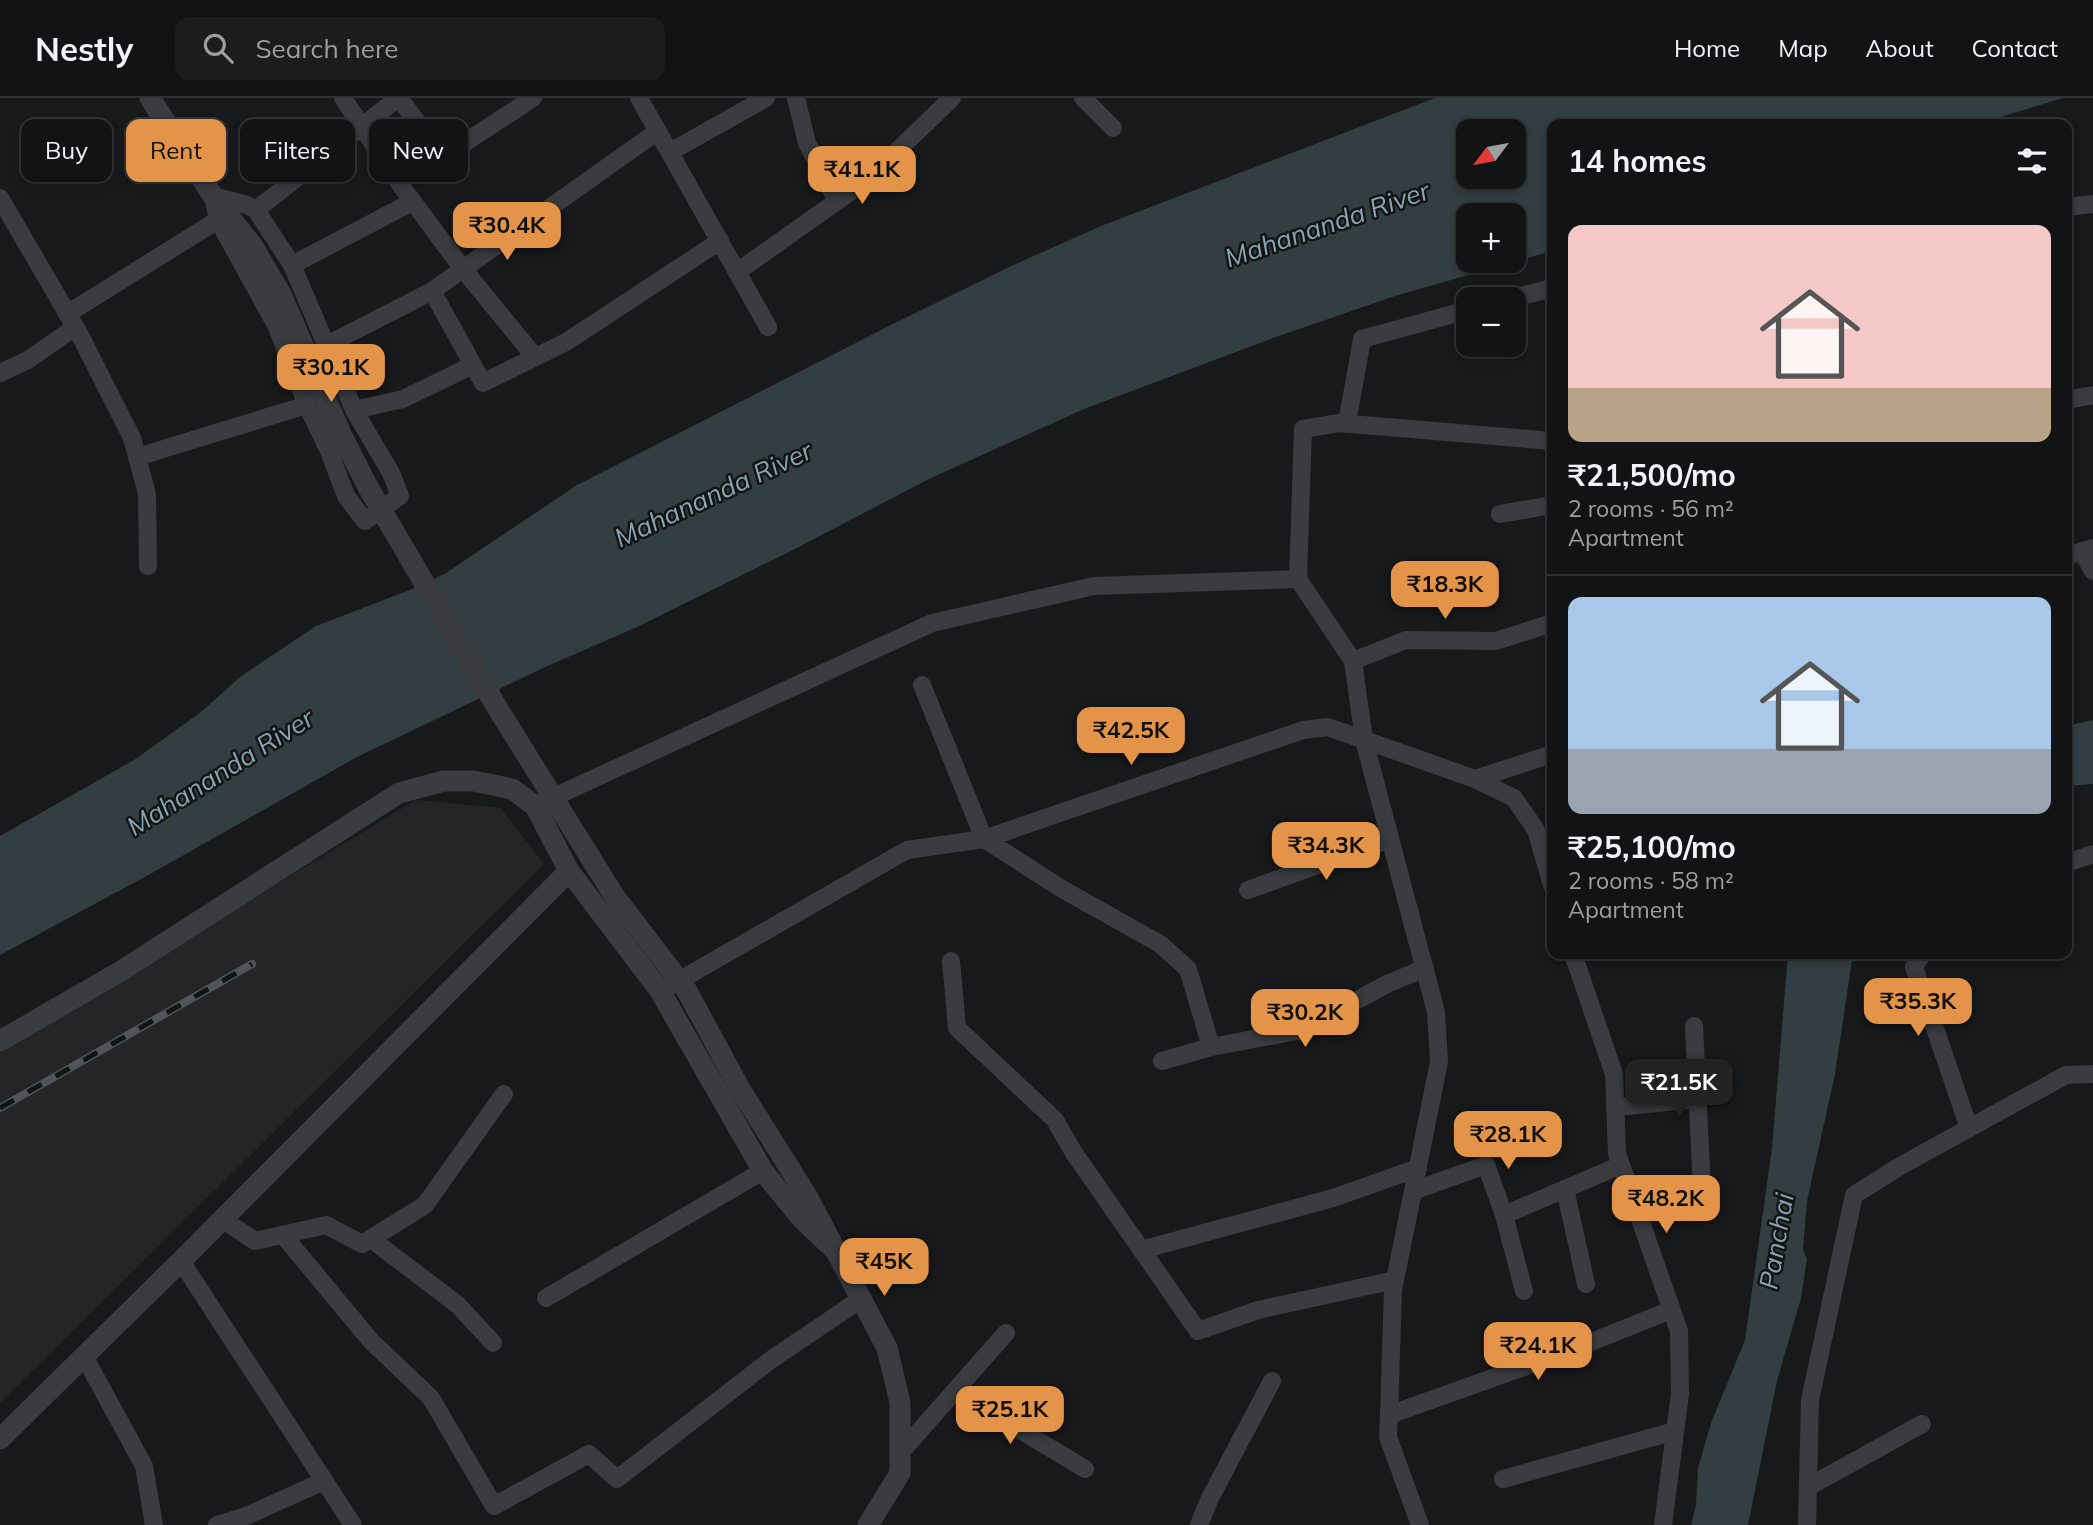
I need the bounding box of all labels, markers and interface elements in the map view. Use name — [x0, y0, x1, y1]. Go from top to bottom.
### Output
search box — [175, 17, 665, 80]
text: Nestly — [35, 28, 133, 69]
icon: search — [199, 29, 237, 67]
text: Search here — [255, 32, 398, 65]
text: Home — [1674, 33, 1740, 63]
text: Map — [1778, 33, 1828, 63]
text: About — [1866, 33, 1934, 63]
text: Contact — [1972, 33, 2058, 63]
chip: Buy — [21, 119, 112, 182]
chip: Rent — [126, 119, 226, 182]
chip: Filters — [240, 119, 355, 182]
chip: New — [369, 119, 468, 182]
north arrow — [1456, 119, 1526, 189]
map controls — [1456, 119, 1526, 357]
text: 14 homes — [1568, 142, 1707, 180]
icon: filters — [2013, 142, 2051, 180]
pin: ₹41.1K — [805, 146, 919, 206]
text: ₹41.1K — [824, 154, 900, 183]
water label: Mahananda River — [1220, 173, 1435, 274]
pin: ₹30.4K — [450, 202, 564, 262]
button: + — [1456, 203, 1526, 273]
text: ₹30.4K — [469, 210, 545, 239]
icon: home — [1747, 271, 1873, 397]
button: − — [1456, 287, 1526, 357]
pin: ₹30.1K — [274, 344, 388, 404]
text: ₹30.1K — [293, 352, 369, 381]
water label: Mahananda River — [609, 433, 818, 554]
text: ₹21,500/mo — [1568, 456, 1736, 494]
text: 2 rooms · 56 m² — [1568, 494, 1734, 523]
text: Apartment — [1568, 523, 1684, 552]
pin: ₹18.3K — [1388, 561, 1502, 621]
text: ₹18.3K — [1407, 569, 1483, 598]
icon: home — [1747, 643, 1873, 769]
water label: Mahananda River — [120, 700, 321, 843]
pin: ₹42.5K — [1074, 708, 1188, 767]
text: ₹42.5K — [1093, 715, 1169, 744]
pin: ₹34.3K — [1269, 822, 1383, 882]
text: ₹25,100/mo — [1568, 828, 1736, 866]
text: ₹34.3K — [1288, 830, 1364, 859]
text: 2 rooms · 58 m² — [1568, 866, 1734, 895]
text: Apartment — [1568, 895, 1684, 924]
pin: ₹35.3K — [1861, 978, 1975, 1038]
text: ₹35.3K — [1880, 986, 1956, 1015]
pin: ₹30.2K — [1248, 990, 1362, 1049]
text: ₹30.2K — [1267, 997, 1343, 1026]
pin: ₹21.5K — [1622, 1060, 1736, 1119]
text: ₹21.5K — [1641, 1067, 1717, 1096]
pin: ₹28.1K — [1451, 1112, 1565, 1171]
text: ₹28.1K — [1470, 1119, 1546, 1148]
pin: ₹48.2K — [1609, 1176, 1723, 1235]
text: ₹48.2K — [1628, 1183, 1704, 1212]
water label: Panchai — [1751, 1190, 1801, 1292]
pin: ₹45K — [843, 1238, 925, 1298]
text: ₹45K — [856, 1246, 912, 1275]
pin: ₹24.1K — [1481, 1322, 1595, 1382]
text: ₹24.1K — [1500, 1330, 1576, 1359]
pin: ₹25.1K — [953, 1386, 1067, 1446]
text: ₹25.1K — [972, 1394, 1048, 1423]

